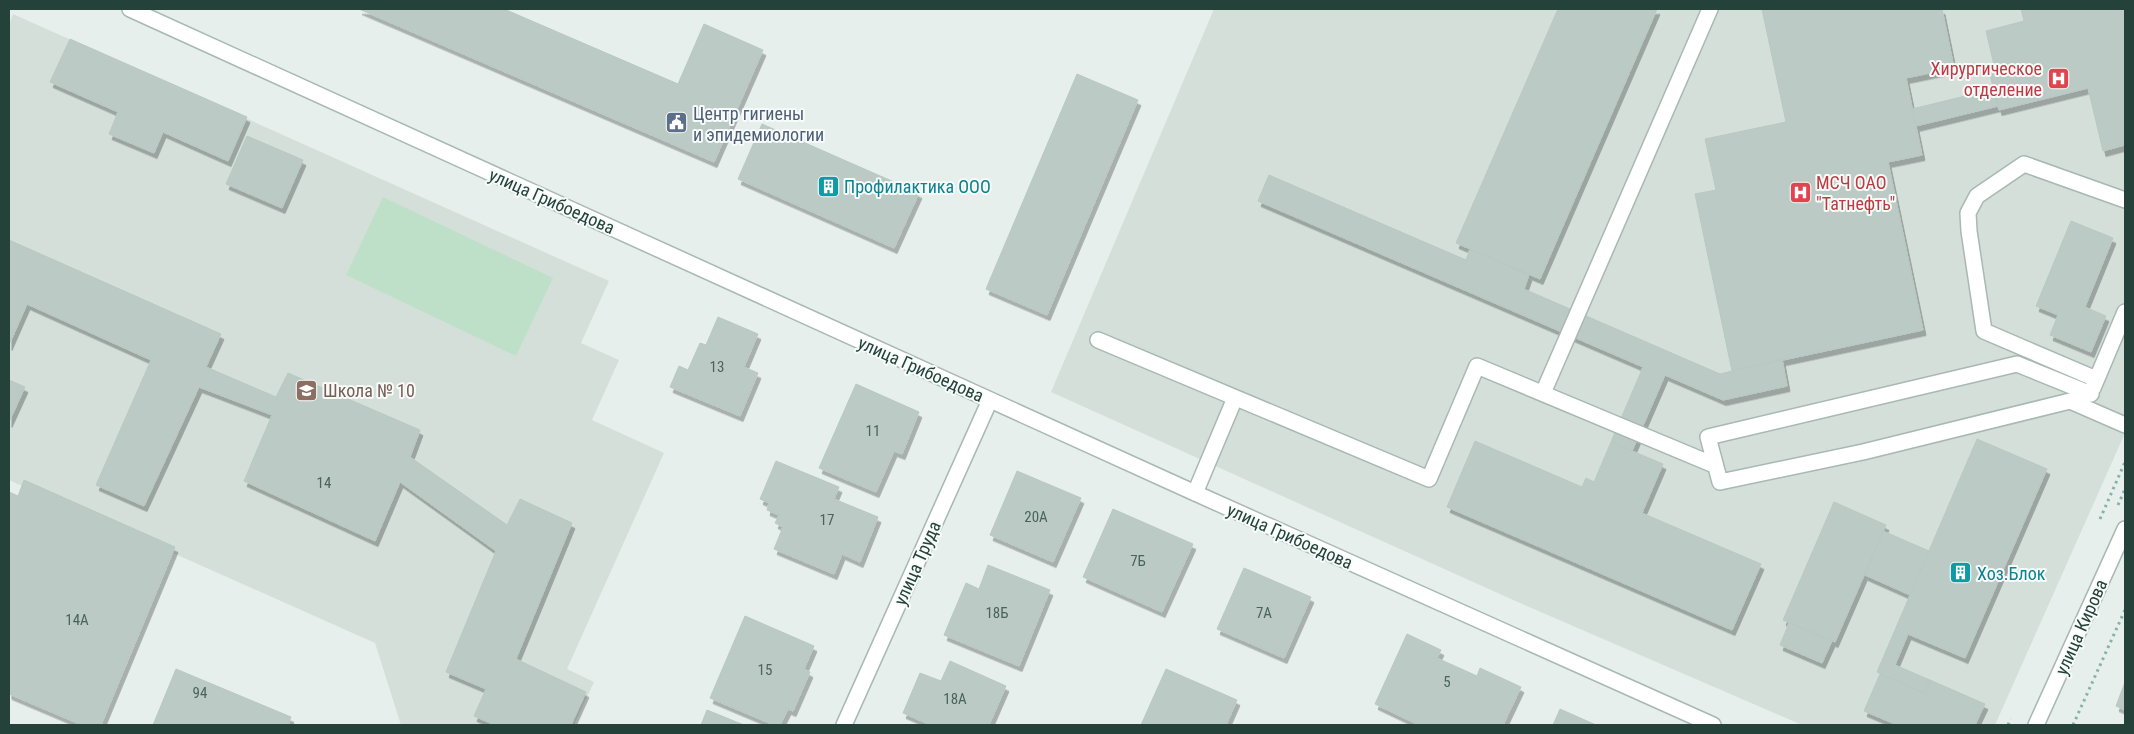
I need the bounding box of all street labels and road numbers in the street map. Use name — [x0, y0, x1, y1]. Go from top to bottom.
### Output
street label: улица Грибоедова — [486, 164, 618, 238]
street label: улица Грибоедова — [855, 332, 987, 406]
street label: улица Грибоедова — [1224, 499, 1356, 573]
street label: улица Труда — [889, 518, 945, 608]
street label: улица Кирова — [2051, 576, 2111, 678]

